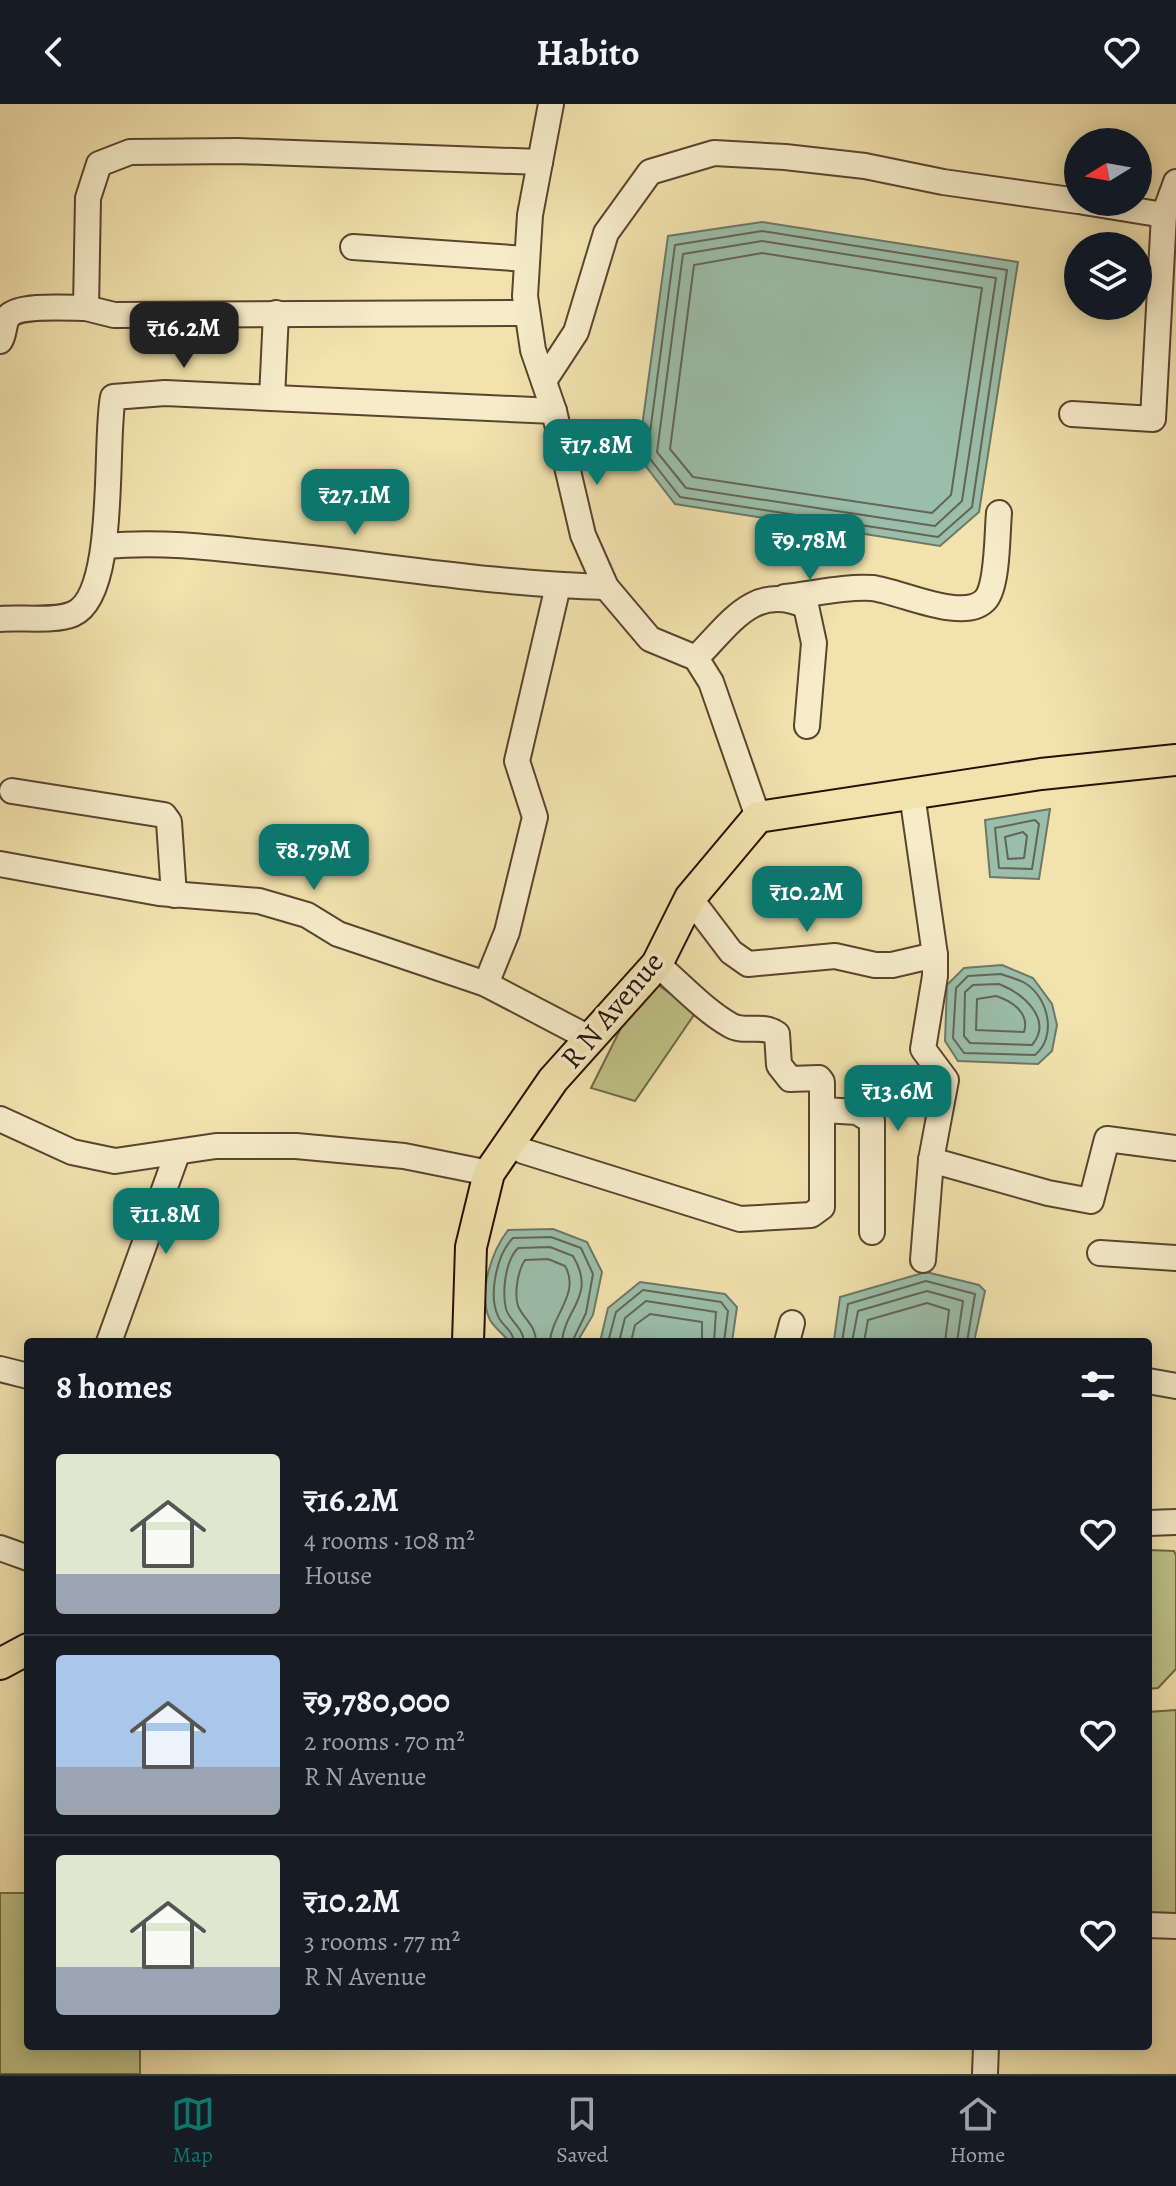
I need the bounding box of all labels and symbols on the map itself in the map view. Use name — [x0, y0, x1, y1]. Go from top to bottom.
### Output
north arrow — [1064, 128, 1152, 216]
pin: ₹16.2M — [119, 302, 249, 370]
pin: ₹17.8M — [532, 419, 662, 487]
pin: ₹27.1M — [290, 469, 420, 537]
pin: ₹9.78M — [745, 514, 875, 582]
pin: ₹8.79M — [249, 824, 379, 892]
pin: ₹10.2M — [742, 866, 872, 934]
street label: R N Avenue — [551, 943, 673, 1077]
pin: ₹13.6M — [833, 1065, 963, 1133]
pin: ₹11.8M — [101, 1188, 231, 1256]

